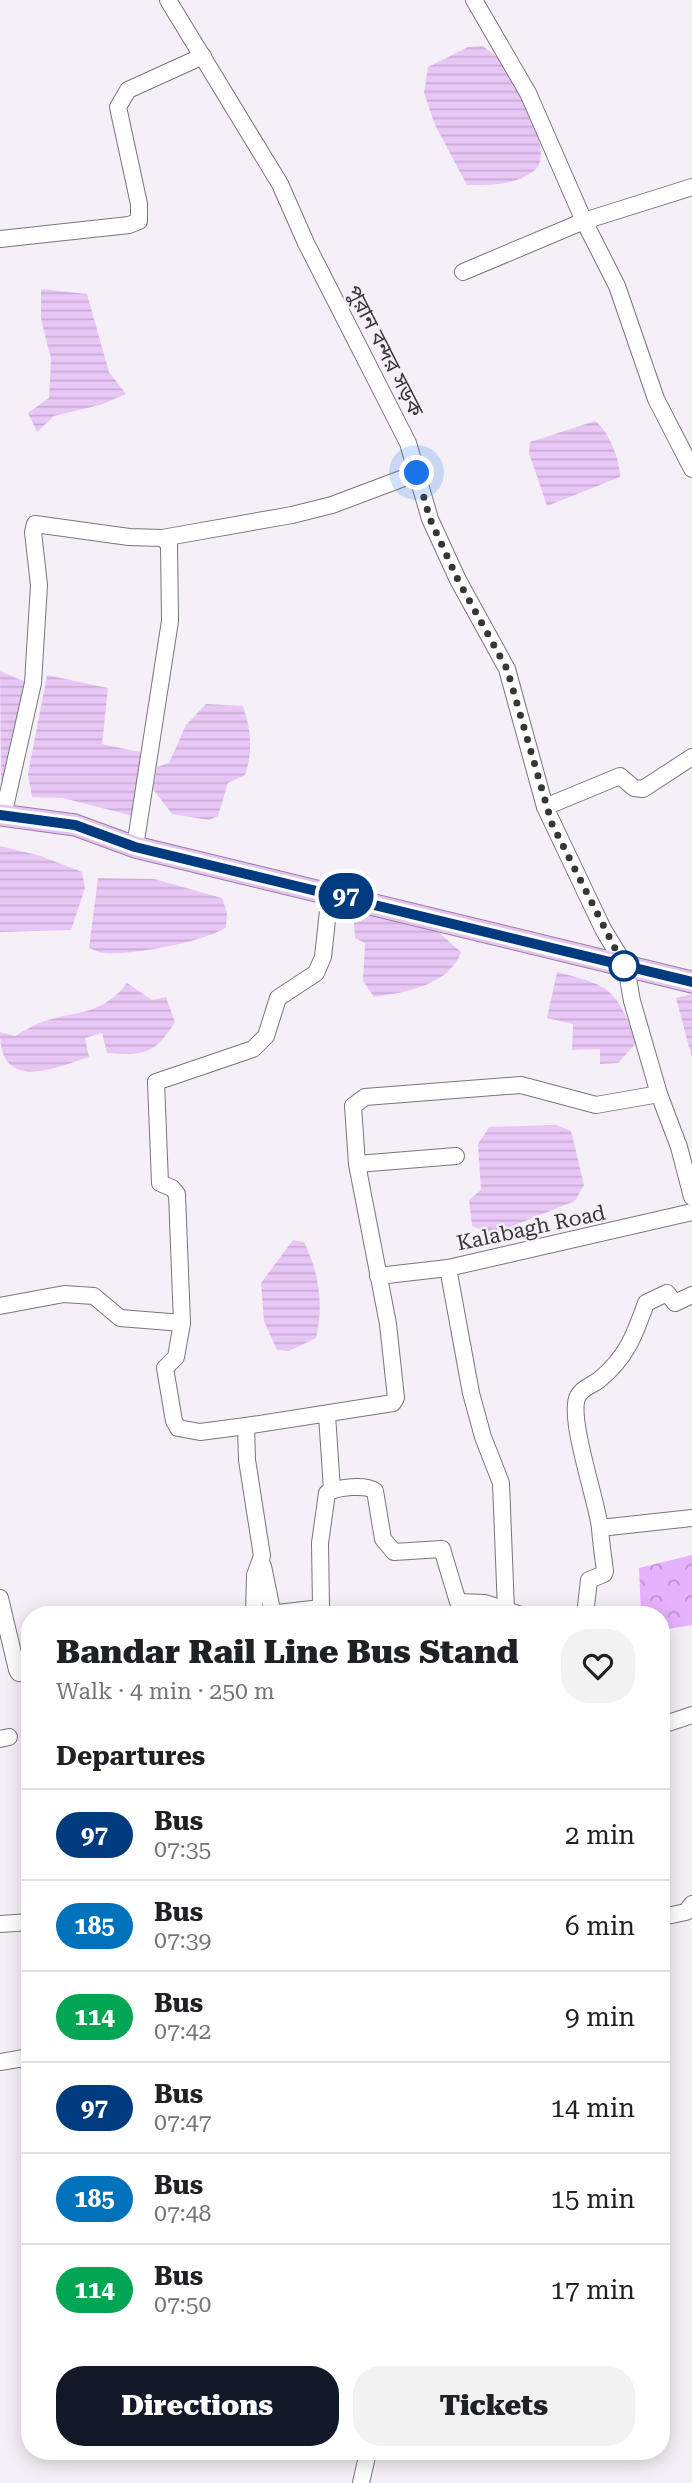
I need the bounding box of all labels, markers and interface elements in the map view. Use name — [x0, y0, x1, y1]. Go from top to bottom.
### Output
street label: পুরান বন্দর সড়ক — [342, 281, 429, 422]
your location — [399, 455, 434, 490]
line badge: 97 — [314, 873, 378, 919]
text: 97 — [333, 882, 359, 910]
unlabelled marker — [609, 951, 639, 981]
street label: Kalabagh Road — [454, 1200, 608, 1255]
button: heart — [561, 1629, 635, 1703]
text: Bandar Rail Line Bus Stand — [56, 1632, 519, 1671]
text: Walk · 4 min · 250 m — [56, 1678, 275, 1705]
text: Departures — [56, 1741, 205, 1771]
text: Bus — [154, 1806, 203, 1836]
text: 2 min — [565, 1820, 635, 1850]
text: 97 — [81, 1821, 108, 1849]
text: 07:35 — [154, 1836, 211, 1863]
text: Bus — [154, 1897, 203, 1927]
text: 6 min — [565, 1911, 635, 1941]
text: 185 — [74, 1912, 115, 1940]
text: 07:39 — [154, 1927, 211, 1954]
text: Bus — [154, 1988, 203, 2018]
text: 9 min — [565, 2002, 635, 2032]
text: 114 — [74, 2003, 115, 2031]
text: 07:42 — [154, 2018, 211, 2045]
text: Bus — [154, 2079, 203, 2109]
text: 14 min — [551, 2093, 635, 2123]
text: 97 — [81, 2094, 108, 2122]
text: 07:47 — [154, 2109, 211, 2136]
text: Bus — [154, 2170, 203, 2200]
text: 15 min — [551, 2184, 635, 2214]
text: 185 — [74, 2185, 115, 2213]
text: 07:48 — [154, 2200, 211, 2227]
text: Bus — [154, 2261, 203, 2291]
text: 17 min — [551, 2275, 635, 2305]
text: 114 — [74, 2276, 115, 2304]
text: 07:50 — [154, 2291, 211, 2318]
button: Directions — [56, 2366, 339, 2446]
button: Tickets — [353, 2366, 635, 2446]

